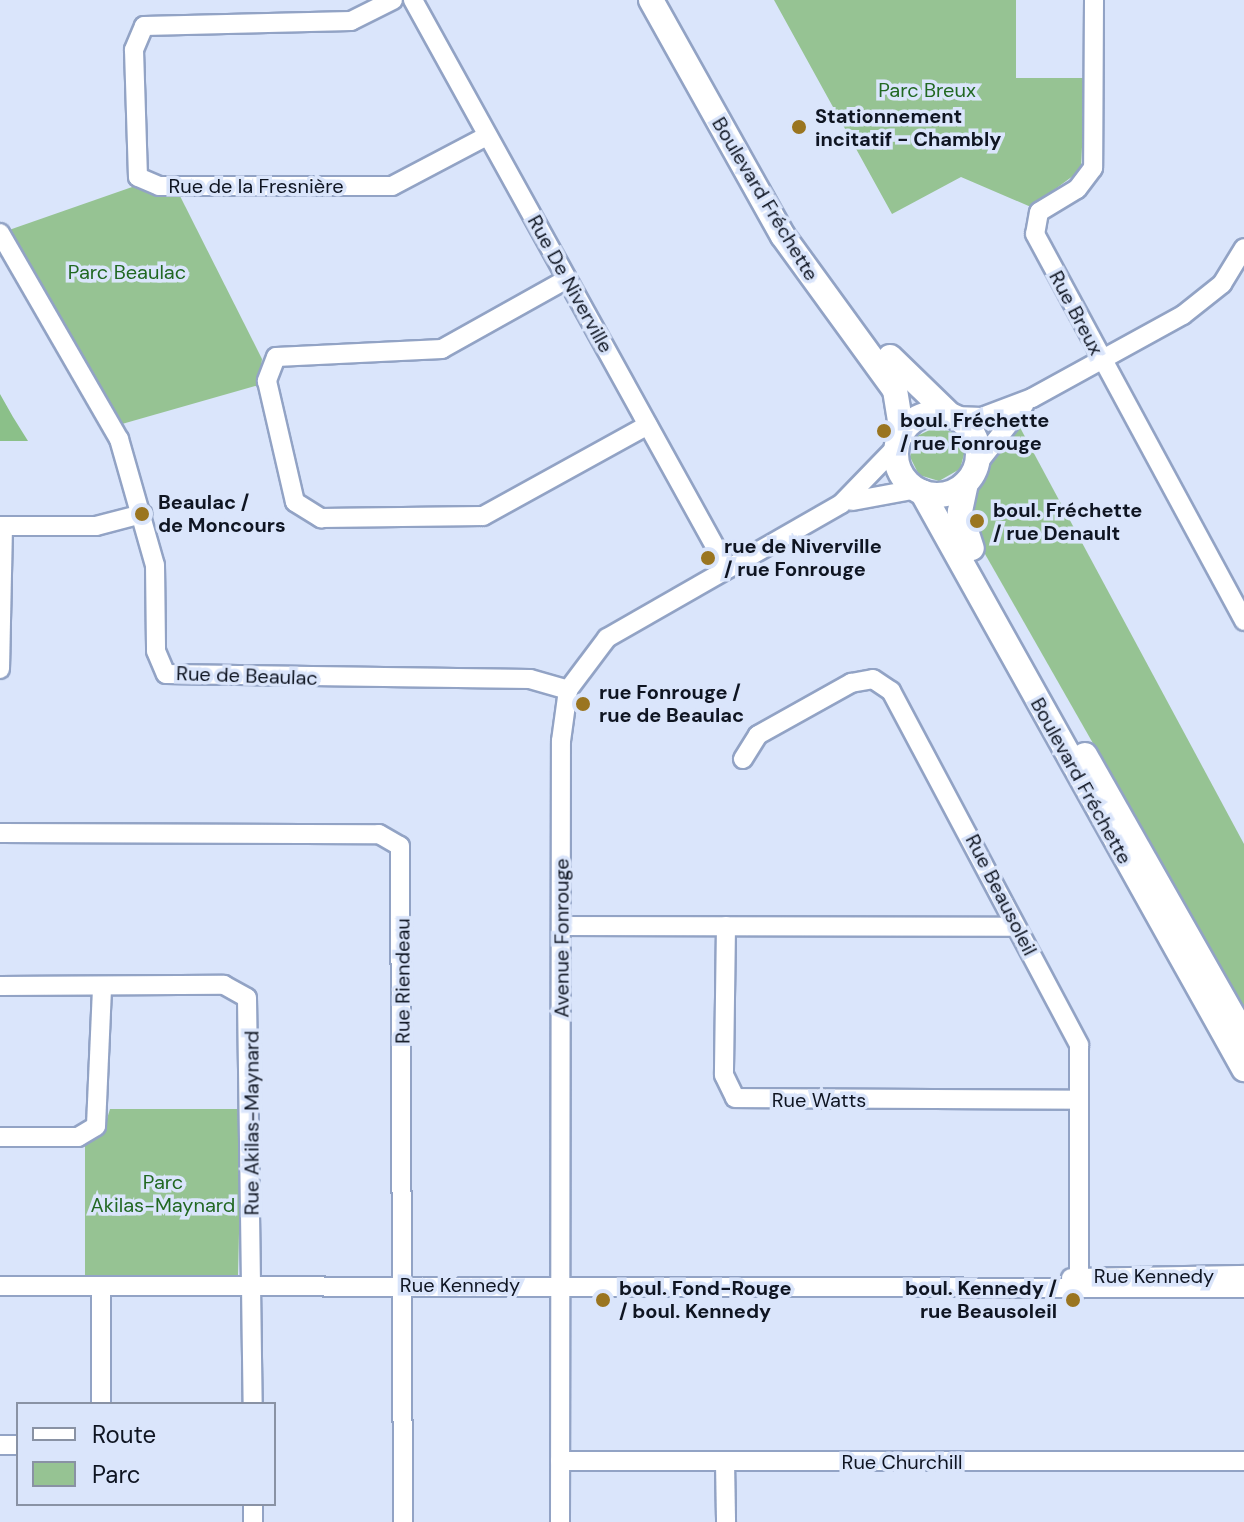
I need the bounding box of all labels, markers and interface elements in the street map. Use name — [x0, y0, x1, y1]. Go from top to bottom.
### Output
park label: Parc Breux — [878, 78, 976, 102]
place label: Stationnement incitatif - Chambly — [815, 104, 1001, 151]
street label: Boulevard Fréchette — [707, 113, 823, 285]
marker: Stationnement incitatif - Chambly — [790, 118, 808, 136]
street label: Rue de la Fresnière — [168, 174, 344, 198]
street label: Rue De Niverville — [522, 211, 618, 357]
park label: Parc Beaulac — [68, 260, 186, 284]
street label: Rue Breux — [1044, 267, 1108, 359]
place label: boul. Fréchette / rue Fonrouge — [900, 408, 1049, 455]
marker: boul. Fréchette / rue Fonrouge — [875, 422, 893, 440]
place label: Beaulac / de Moncours — [158, 490, 286, 537]
place label: boul. Fréchette / rue Denault — [993, 498, 1142, 545]
marker: Beaulac / de Moncours — [133, 505, 151, 523]
marker: boul. Fréchette / rue Denault — [968, 512, 986, 530]
place label: rue de Niverville / rue Fonrouge — [724, 534, 882, 581]
marker: rue de Niverville / rue Fonrouge — [699, 549, 717, 567]
street label: Rue de Beaulac — [176, 662, 318, 690]
place label: rue Fonrouge / rue de Beaulac — [599, 680, 744, 727]
street label: Boulevard Fréchette — [1025, 694, 1137, 868]
marker: rue Fonrouge / rue de Beaulac — [574, 695, 592, 713]
street label: Rue Beausoleil — [960, 830, 1042, 960]
street label: Avenue Fonrouge — [550, 858, 574, 1018]
street label: Rue Riendeau — [391, 918, 415, 1044]
street label: Rue Akilas-Maynard — [240, 1031, 264, 1215]
street label: Rue Watts — [772, 1088, 866, 1112]
park label: Parc Akilas-Maynard — [91, 1170, 235, 1217]
street label: Rue Kennedy — [1094, 1264, 1214, 1288]
street label: Rue Kennedy — [400, 1273, 520, 1297]
place label: boul. Fond-Rouge / boul. Kennedy — [619, 1276, 792, 1323]
place label: boul. Kennedy / rue Beausoleil — [905, 1276, 1057, 1323]
marker: boul. Fond-Rouge / boul. Kennedy — [594, 1291, 612, 1309]
marker: boul. Kennedy / rue Beausoleil — [1064, 1291, 1082, 1309]
legend — [16, 1402, 276, 1506]
text: Route — [92, 1419, 156, 1450]
street label: Rue Churchill — [842, 1450, 962, 1474]
text: Parc — [92, 1459, 141, 1490]

